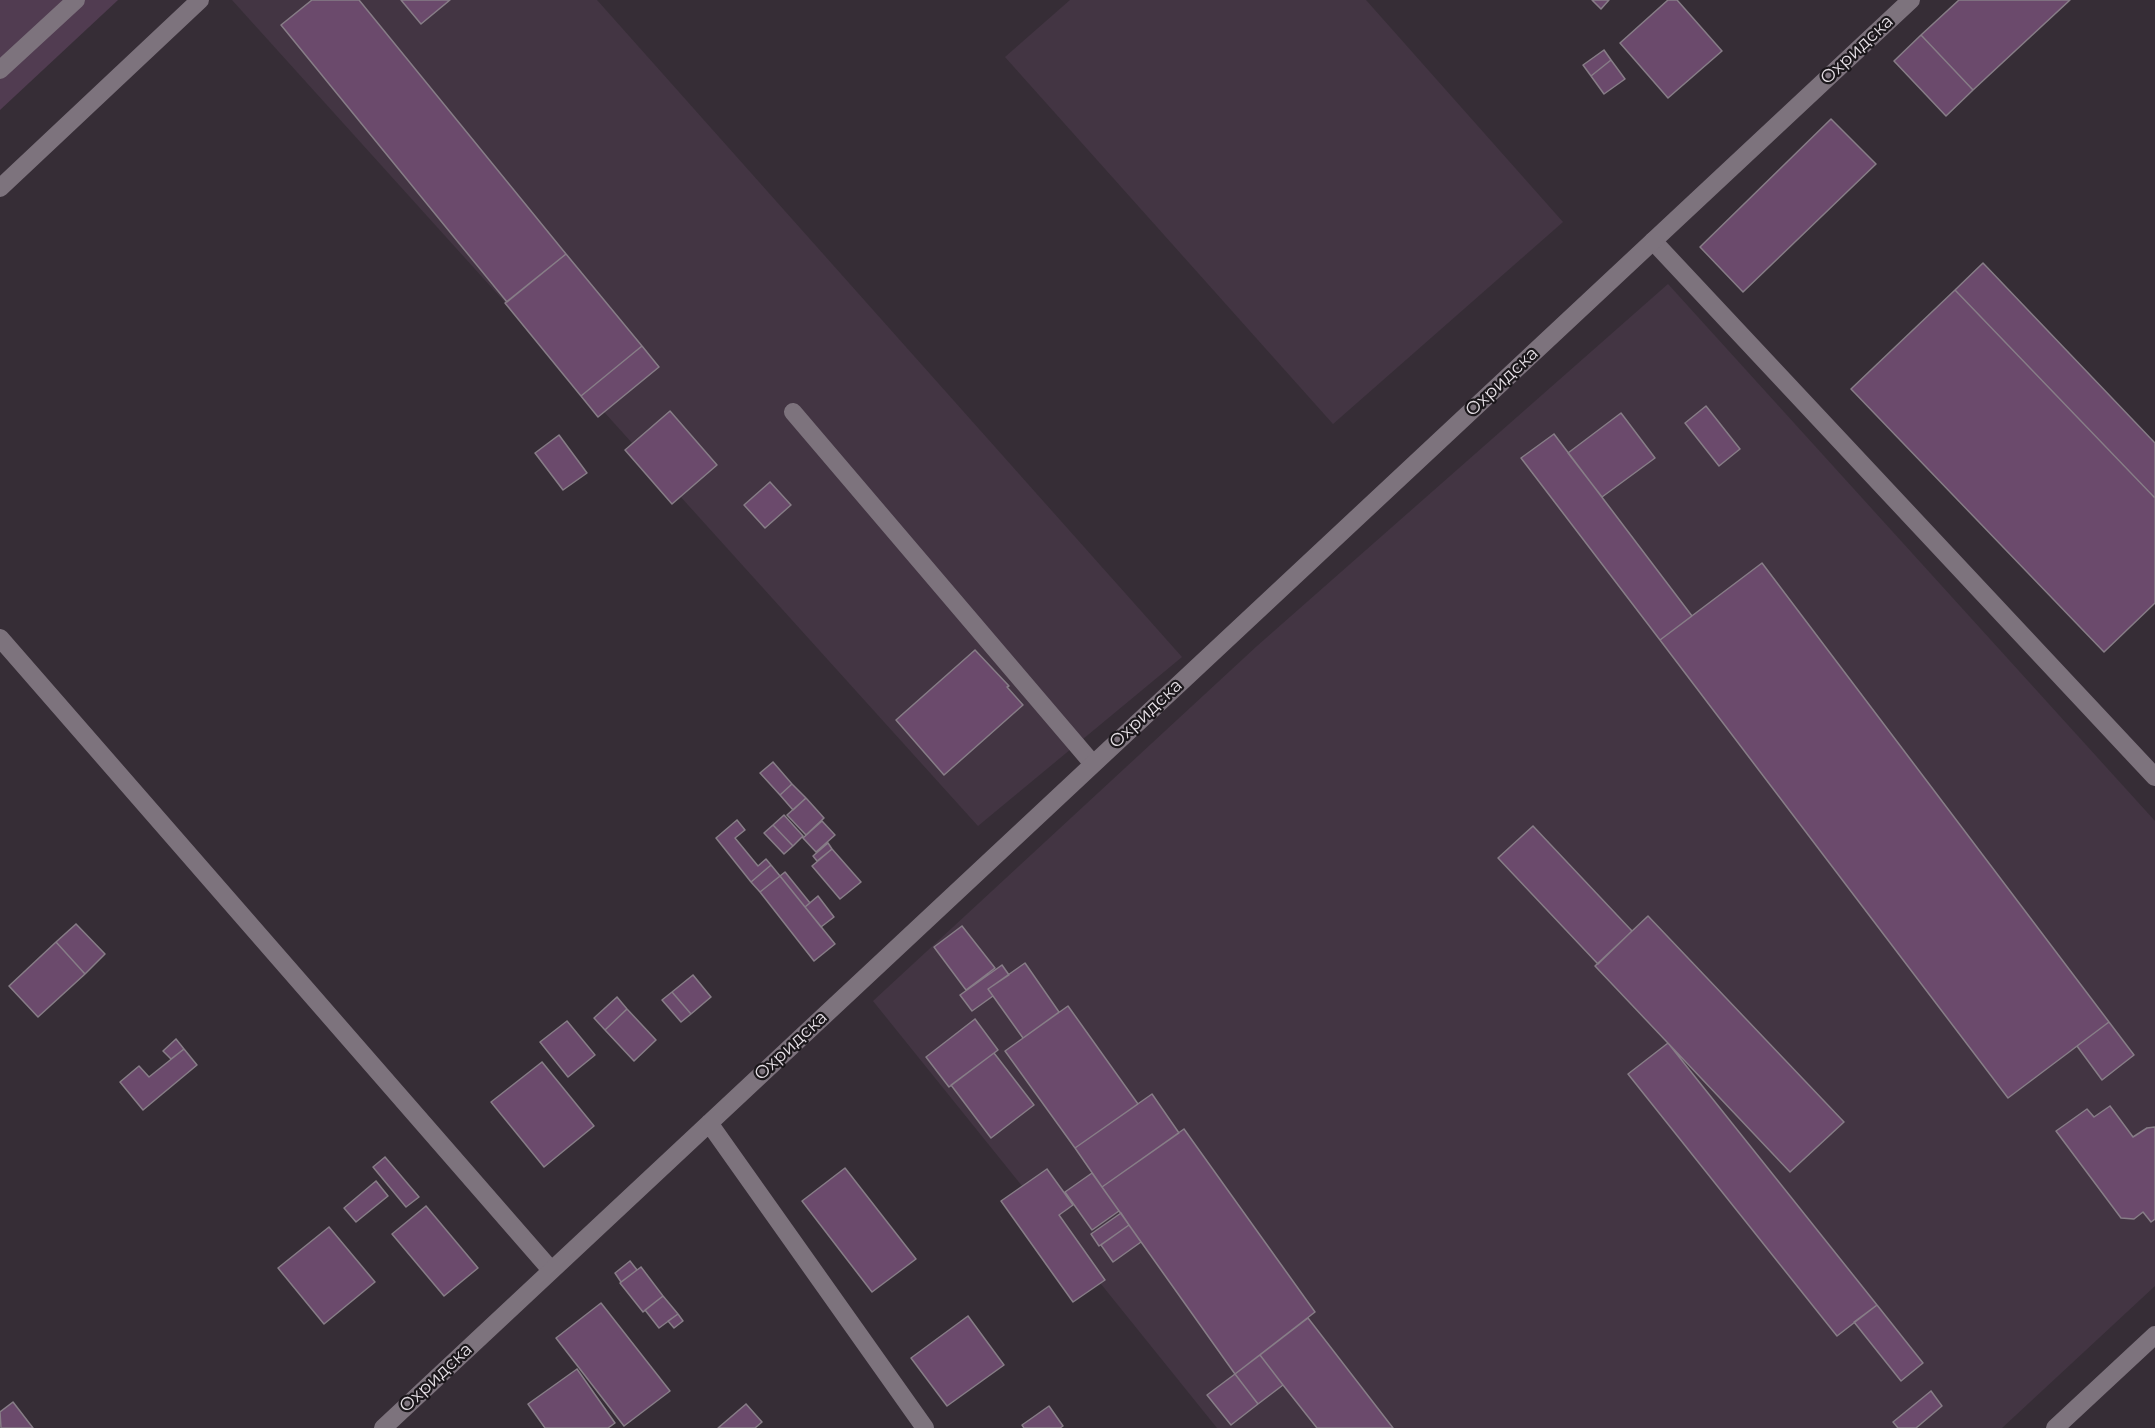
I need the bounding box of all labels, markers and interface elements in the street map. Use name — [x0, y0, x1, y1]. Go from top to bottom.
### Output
street label: Охридска — [1816, 11, 1898, 89]
street label: Охридска — [1461, 343, 1543, 421]
street label: Охридска — [1105, 675, 1187, 753]
street label: Охридска — [750, 1007, 832, 1085]
street label: Охридска — [395, 1339, 477, 1417]

